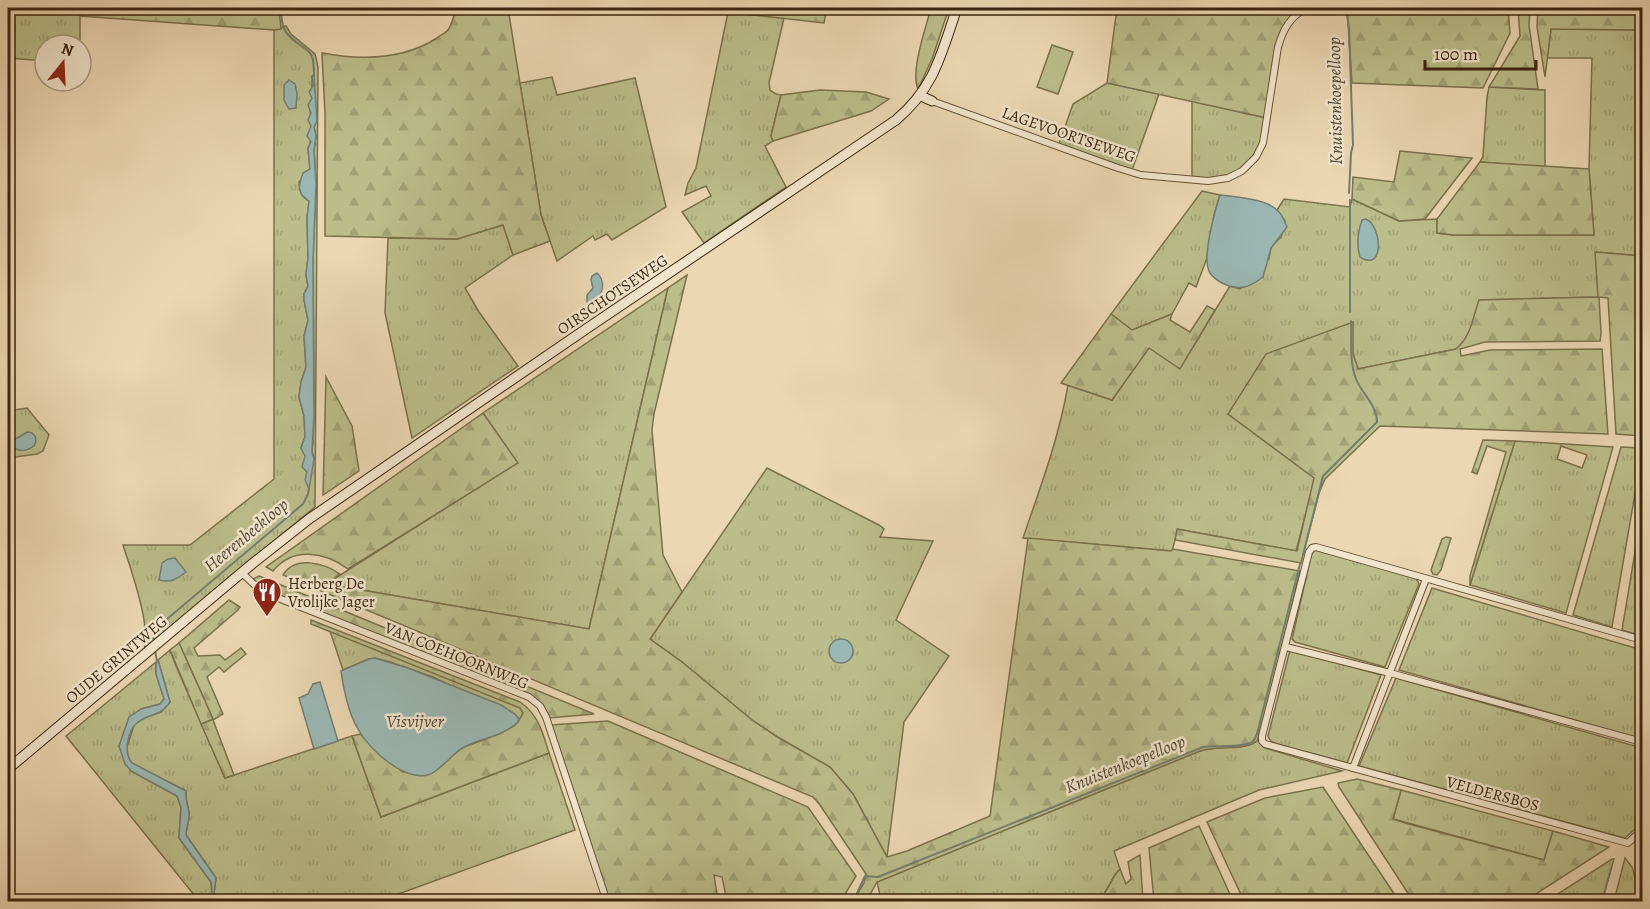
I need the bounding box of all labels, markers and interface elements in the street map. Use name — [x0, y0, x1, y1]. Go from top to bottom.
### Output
north arrow — [33, 33, 93, 93]
scale bar — [1425, 33, 1536, 71]
text: N — [58, 37, 77, 62]
water label: Knuistenkoepelloop — [1322, 37, 1348, 165]
text: 100 m — [1434, 42, 1478, 66]
street label: LAGEVOORTSEWEG — [999, 102, 1139, 168]
street label: OIRSCHOTSEWEG — [553, 250, 672, 340]
water label: Heerenbeekloop — [199, 493, 293, 577]
place label: Herberg De Vrolijke Jager — [287, 573, 375, 613]
restaurant icon: Herberg De Vrolijke Jager — [251, 576, 283, 618]
street label: OUDE GRINTWEG — [61, 611, 172, 709]
street label: VAN COEHOORNWEG — [380, 617, 532, 695]
water label: Visvijver — [386, 709, 444, 733]
water label: Knuistenkoepelloop — [1061, 729, 1189, 799]
street label: VELDERSBOS — [1443, 771, 1542, 817]

